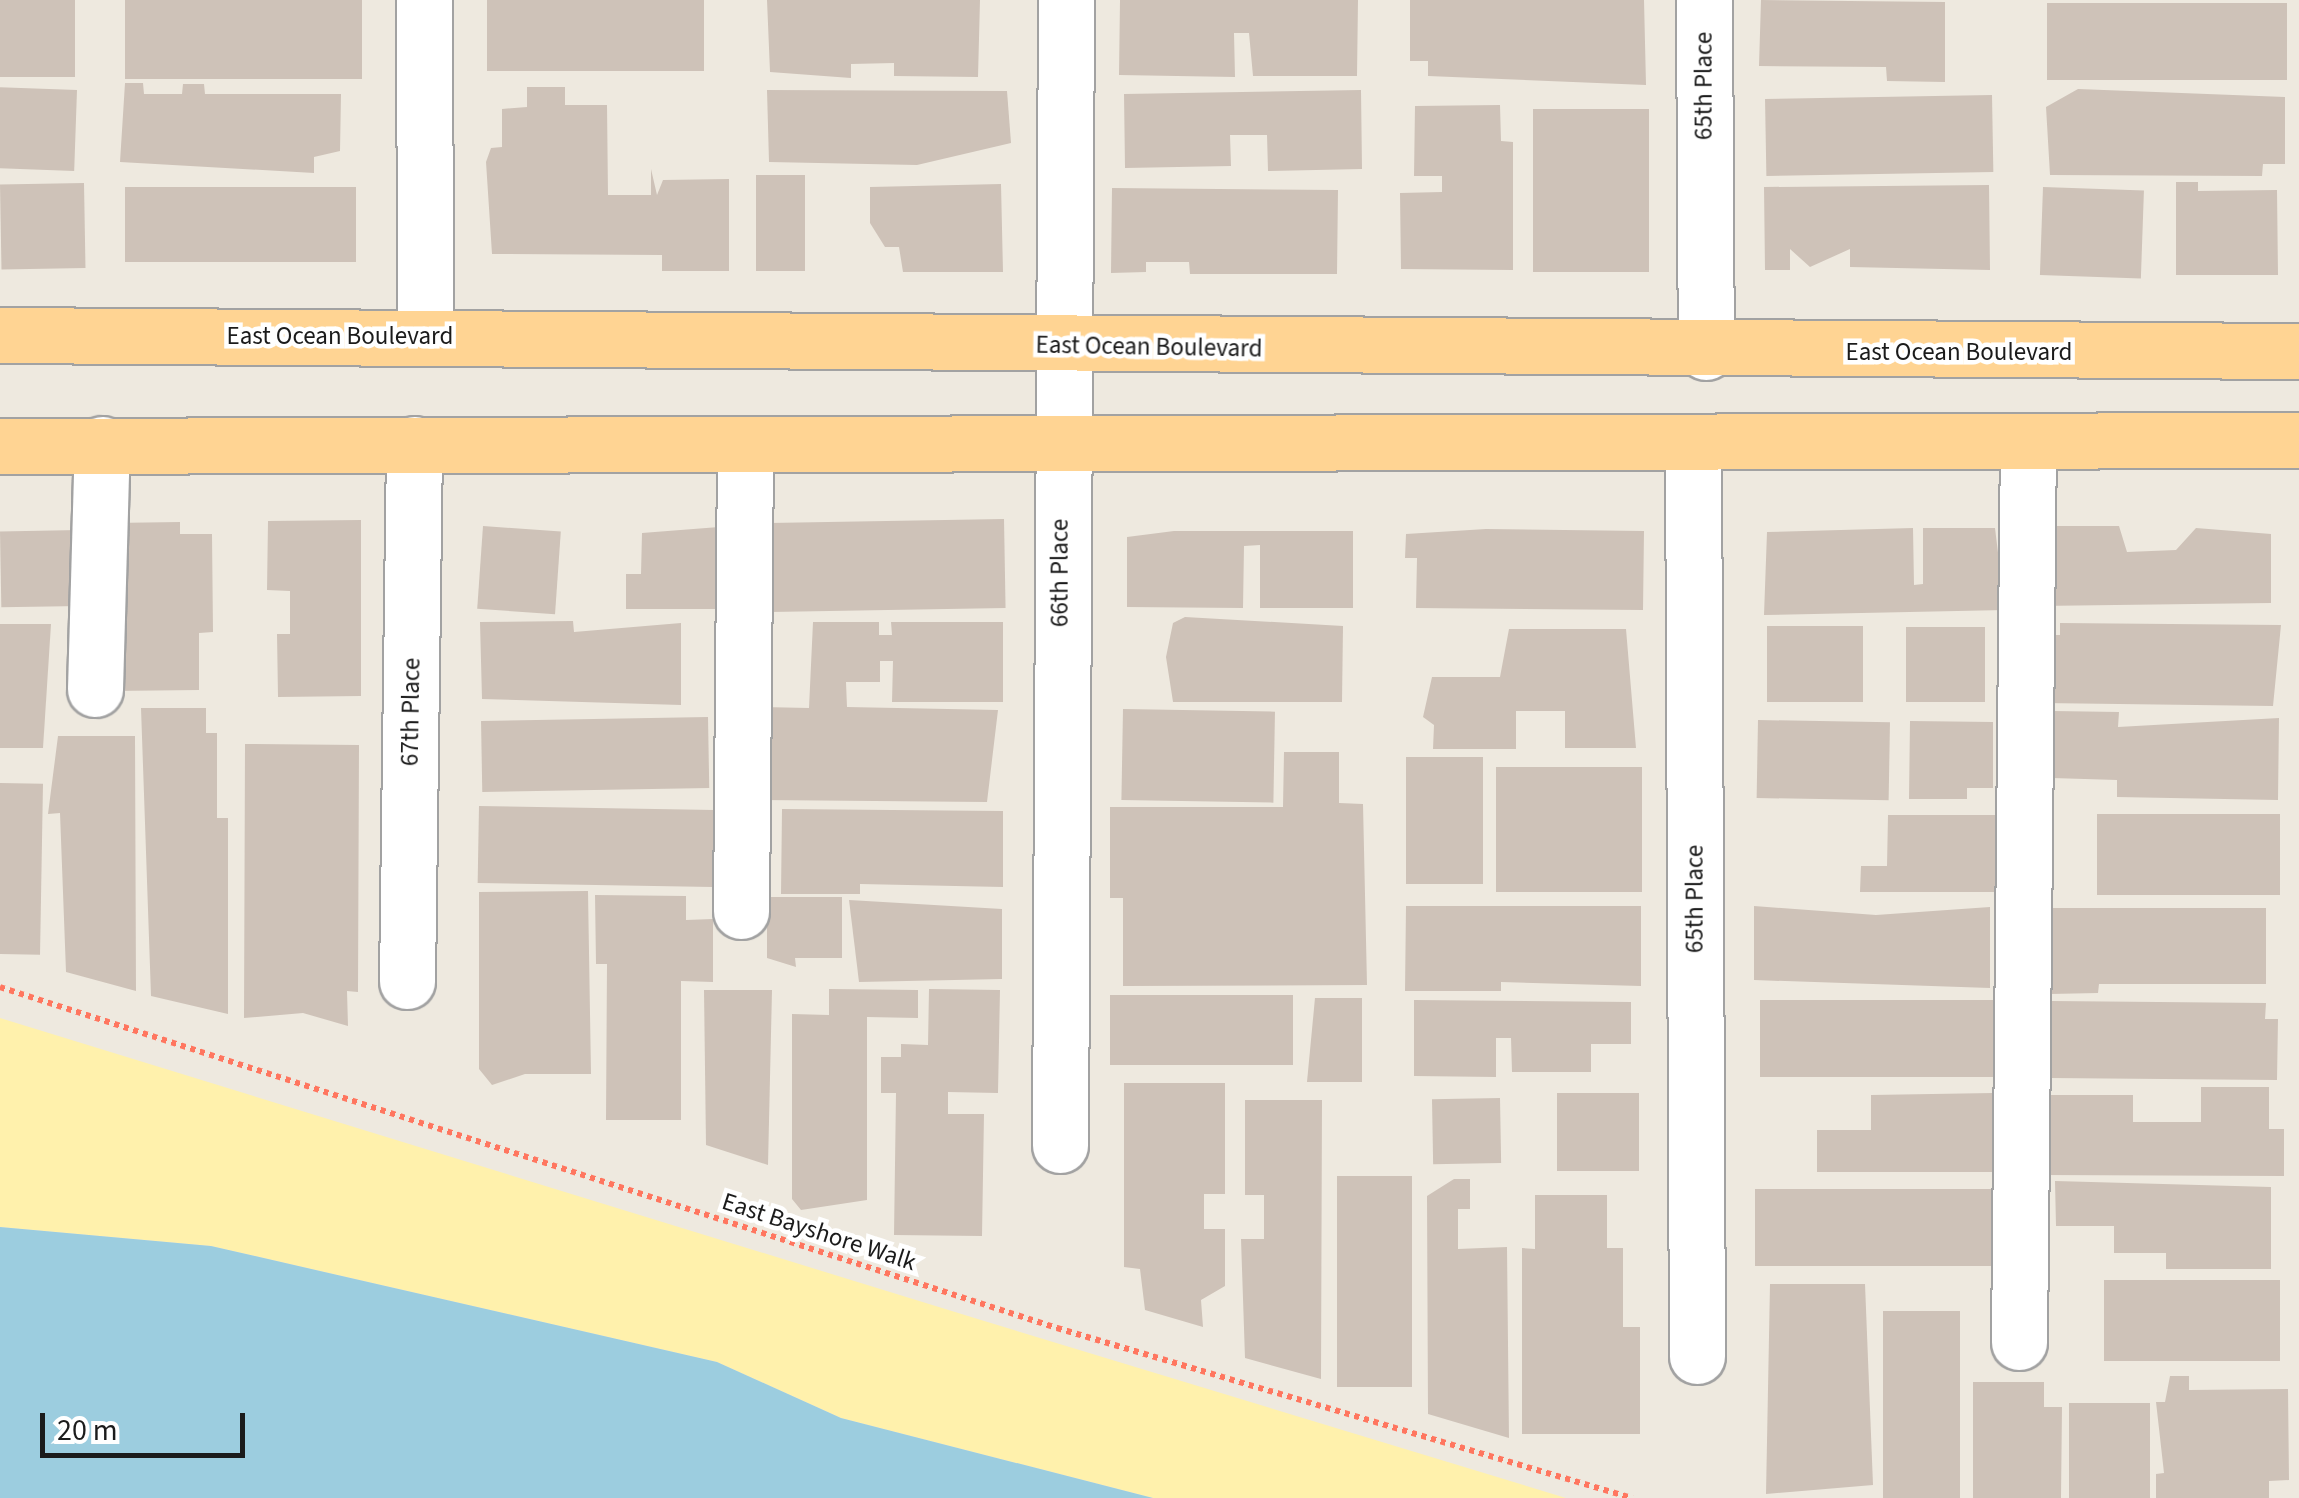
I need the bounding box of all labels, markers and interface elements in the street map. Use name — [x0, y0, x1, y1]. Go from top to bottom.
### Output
street label: 65th Place — [1689, 32, 1719, 140]
street label: East Ocean Boulevard — [227, 321, 453, 351]
street label: East Ocean Boulevard — [1035, 330, 1263, 364]
street label: East Ocean Boulevard — [1846, 337, 2072, 367]
street label: 66th Place — [1045, 519, 1075, 627]
street label: 67th Place — [395, 658, 427, 766]
street label: 65th Place — [1680, 845, 1710, 953]
street label: East Bayshore Walk — [718, 1186, 920, 1278]
scale bar — [45, 1393, 250, 1455]
text: 20 m — [57, 1409, 118, 1452]

